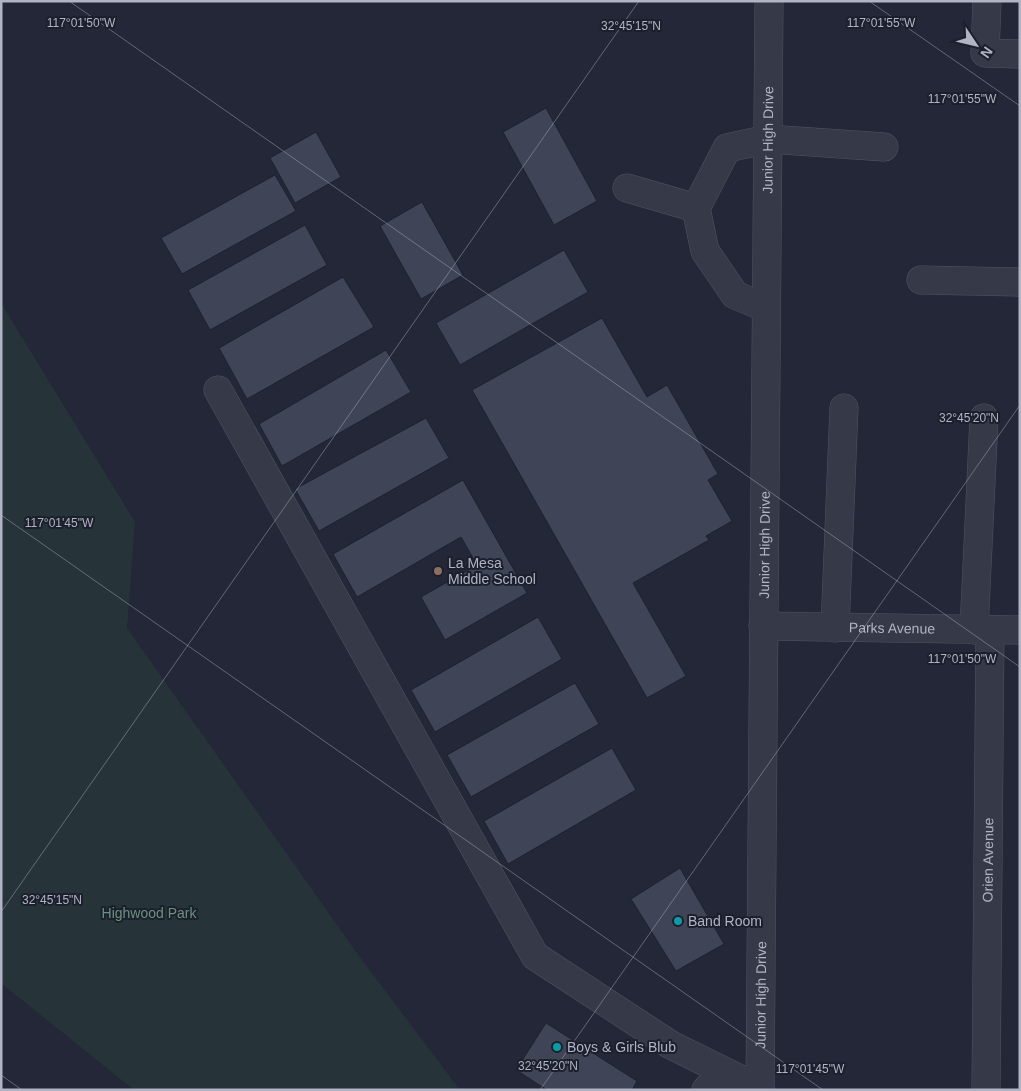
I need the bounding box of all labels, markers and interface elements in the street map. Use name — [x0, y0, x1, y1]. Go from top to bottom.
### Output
text: 117°01'50"W — [47, 16, 116, 30]
text: 117°01'55"W — [847, 16, 916, 30]
text: 32°45'15"N — [601, 19, 661, 33]
north arrow — [951, 20, 1001, 70]
text: N — [977, 44, 996, 61]
street label: Junior High Drive — [759, 86, 776, 194]
text: 117°01'55"W — [928, 92, 997, 106]
text: 32°45'20"N — [939, 411, 999, 425]
street label: Junior High Drive — [756, 491, 773, 599]
text: 117°01'45"W — [25, 516, 94, 530]
place label: La Mesa Middle School — [448, 555, 536, 587]
marker: La Mesa Middle School — [432, 565, 444, 577]
street label: Parks Avenue — [849, 619, 935, 637]
text: 117°01'50"W — [928, 652, 997, 666]
street label: Orien Avenue — [980, 817, 996, 902]
text: 32°45'15"N — [22, 893, 82, 907]
park label: Highwood Park — [102, 905, 197, 921]
place label: Band Room — [688, 913, 762, 929]
marker: Band Room — [672, 915, 684, 927]
street label: Junior High Drive — [752, 941, 769, 1049]
place label: Boys & Girls Blub — [567, 1039, 676, 1055]
marker: Boys & Girls Blub — [551, 1041, 563, 1053]
text: 32°45'20"N — [518, 1059, 578, 1073]
text: 117°01'45"W — [776, 1062, 845, 1076]

